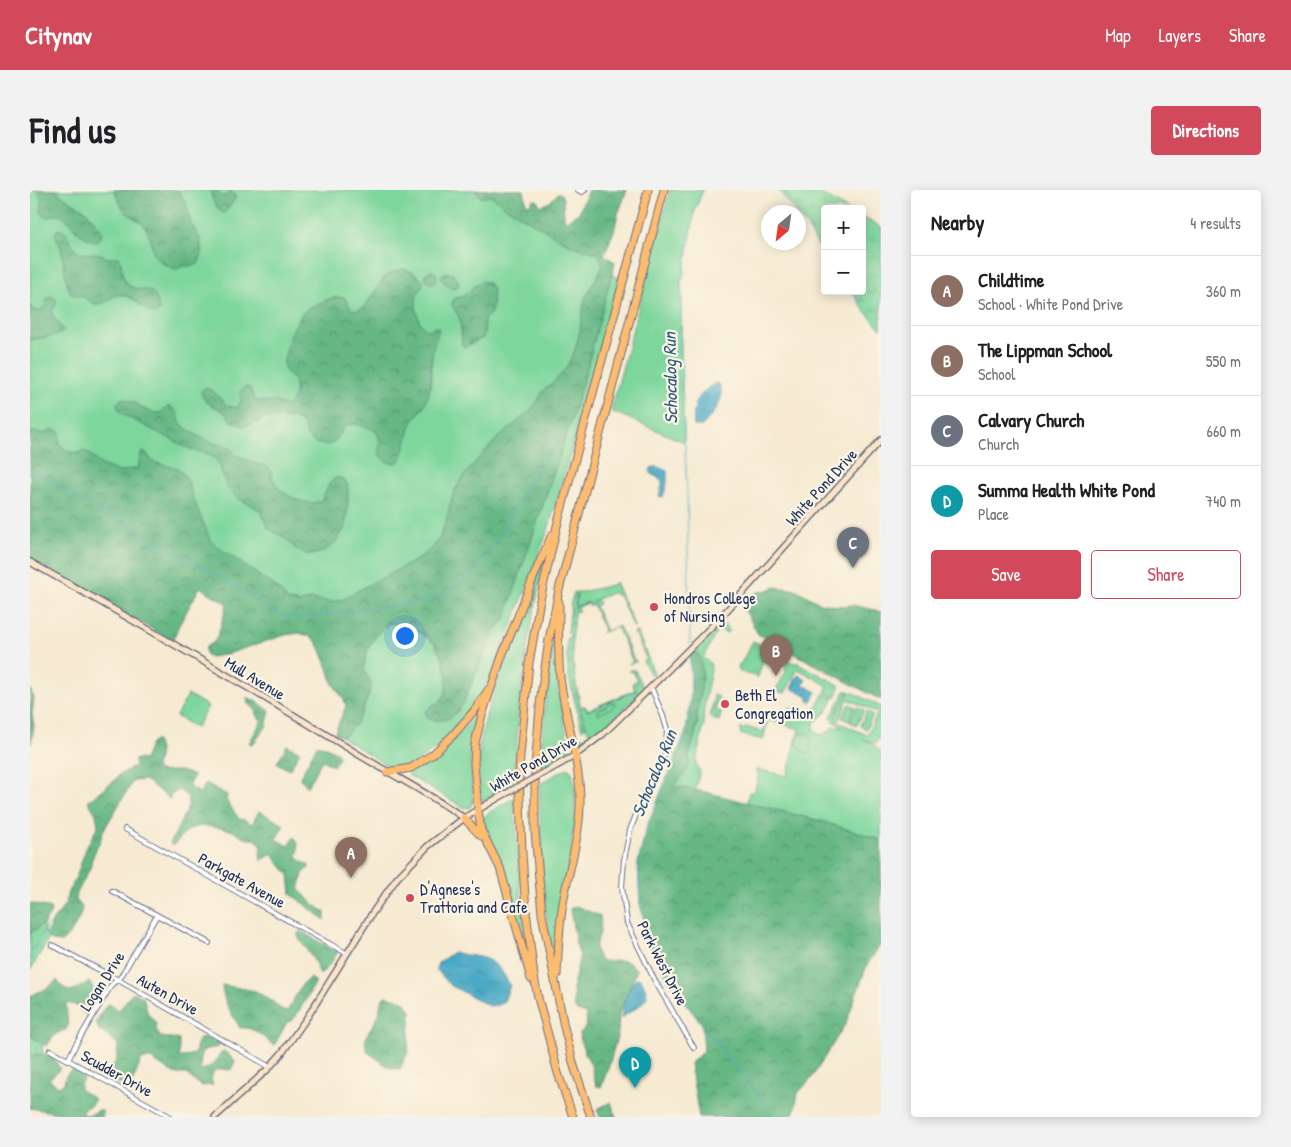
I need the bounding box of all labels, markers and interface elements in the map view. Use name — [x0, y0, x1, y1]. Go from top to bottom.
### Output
text: Citynav — [25, 19, 92, 51]
text: Map — [1105, 23, 1131, 48]
text: Layers — [1159, 23, 1201, 48]
text: Share — [1229, 23, 1266, 48]
button: Directions — [1151, 106, 1261, 155]
text: Find us — [30, 107, 116, 154]
north arrow — [761, 205, 806, 250]
map controls — [821, 205, 866, 295]
button: + — [821, 205, 866, 250]
text: Nearby — [931, 208, 984, 237]
text: 4 results — [1190, 212, 1241, 234]
button: − — [821, 250, 866, 295]
text: Childtime — [978, 267, 1044, 293]
text: A — [943, 280, 951, 302]
text: 360 m — [1206, 280, 1241, 302]
text: School · White Pond Drive — [978, 293, 1123, 315]
water label: Schocalog Run — [657, 330, 683, 424]
text: The Lippman School — [978, 337, 1112, 363]
text: B — [943, 350, 951, 372]
text: 550 m — [1206, 350, 1241, 372]
text: School — [978, 363, 1015, 385]
text: Calvary Church — [978, 407, 1084, 433]
text: C — [943, 420, 951, 442]
text: 660 m — [1207, 420, 1241, 442]
text: Church — [978, 433, 1019, 455]
street label: White Pond Drive — [780, 443, 862, 530]
text: Summa Health White Pond — [978, 477, 1155, 503]
text: D — [943, 490, 951, 512]
text: 740 m — [1205, 490, 1241, 512]
text: Place — [978, 503, 1009, 525]
pin: C — [837, 527, 869, 568]
button: Save — [931, 550, 1081, 599]
button: Share — [1091, 550, 1241, 599]
place label: Hondros College of Nursing — [664, 587, 756, 627]
marker: Hondros College of Nursing — [648, 601, 660, 613]
your location — [392, 623, 418, 649]
pin: B — [760, 635, 792, 676]
street label: Mull Avenue — [221, 651, 290, 705]
place label: Beth El Congregation — [735, 684, 813, 724]
marker: Beth El Congregation — [719, 698, 731, 710]
water label: Schocalog Run — [625, 724, 683, 820]
street label: White Pond Drive — [485, 729, 581, 797]
pin: A — [335, 837, 367, 878]
street label: Parkgate Avenue — [195, 847, 290, 913]
place label: D'Agnese's Trattoria and Cafe — [420, 878, 528, 918]
marker: D'Agnese's Trattoria and Cafe — [404, 892, 416, 904]
street label: Park West Drive — [632, 917, 694, 1010]
street label: Logan Drive — [75, 946, 130, 1015]
street label: Auten Drive — [133, 968, 203, 1020]
street label: Scudder Drive — [77, 1044, 157, 1102]
pin: D — [619, 1047, 651, 1088]

